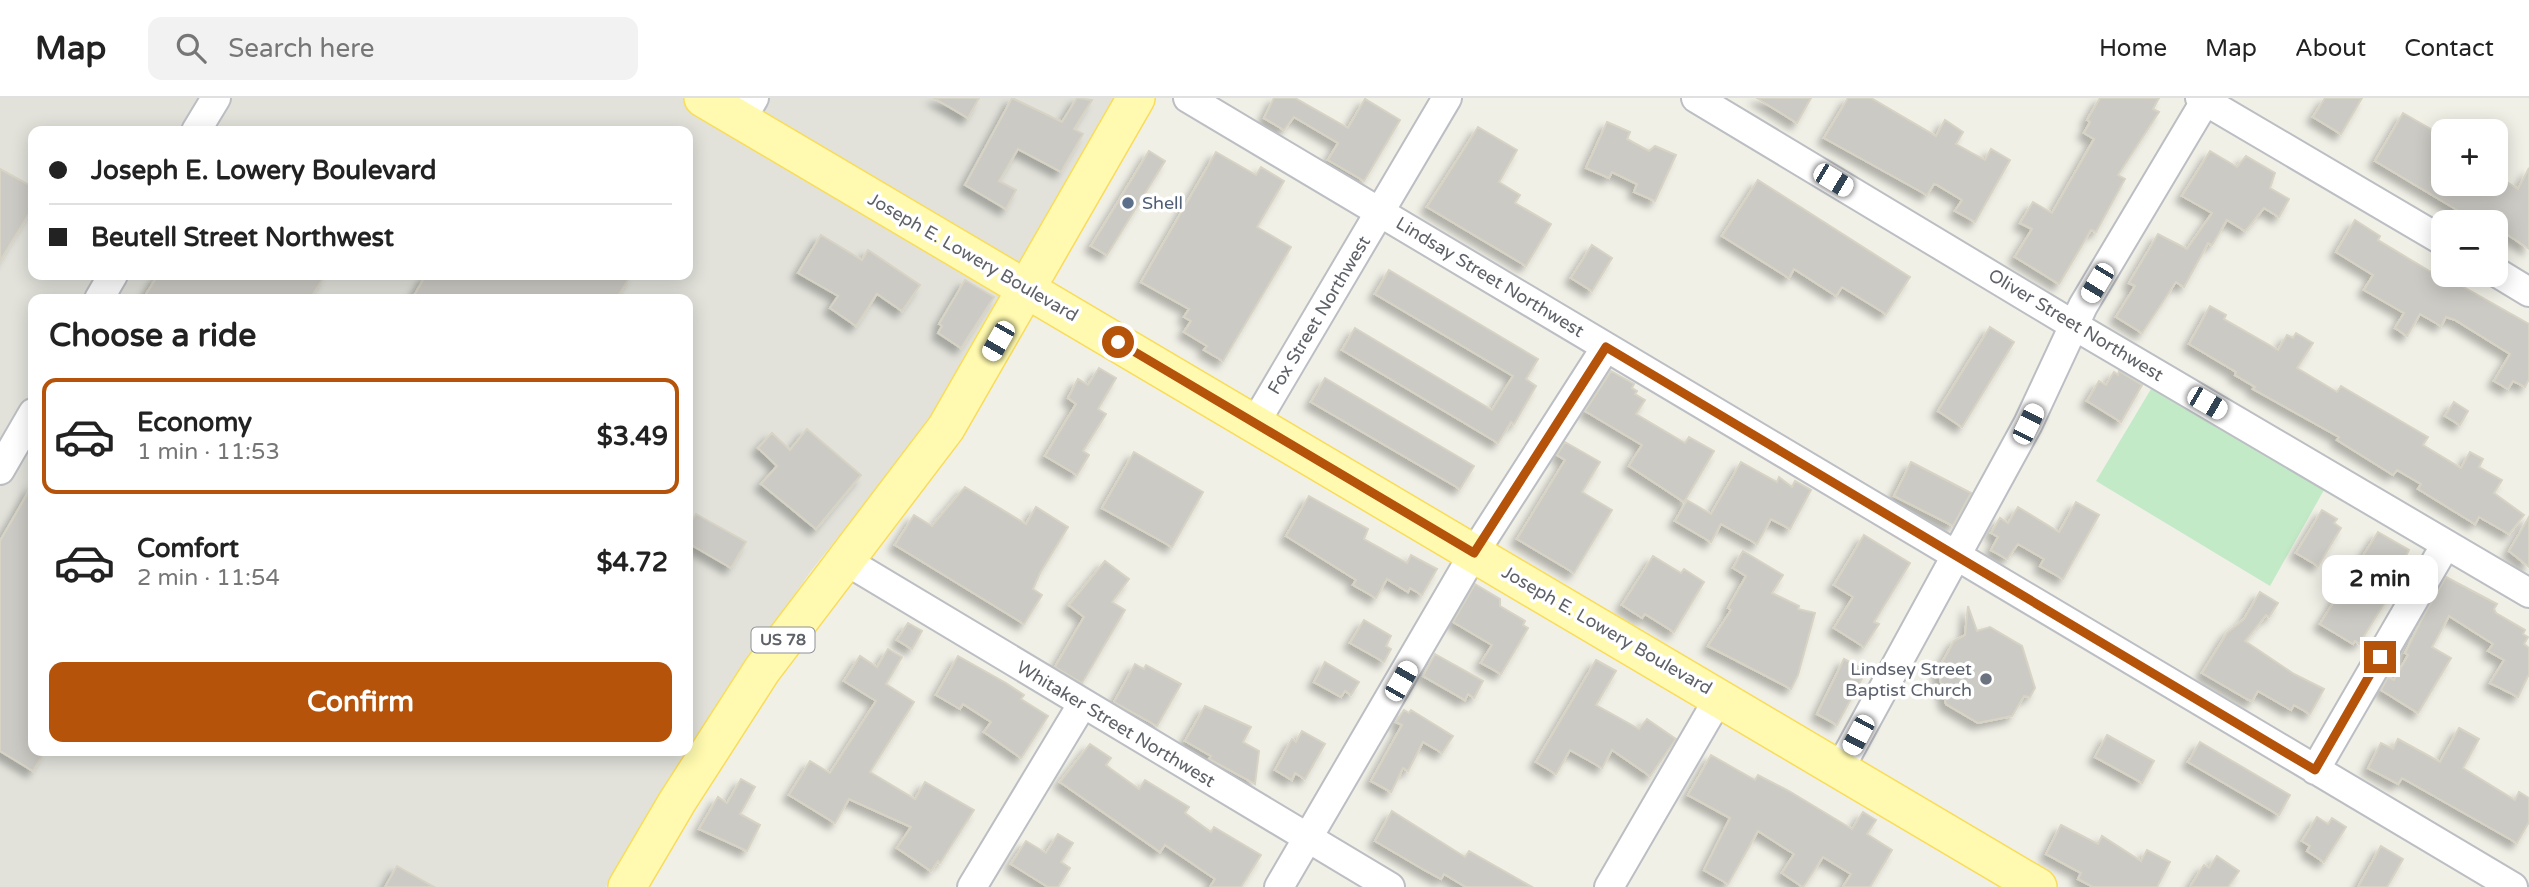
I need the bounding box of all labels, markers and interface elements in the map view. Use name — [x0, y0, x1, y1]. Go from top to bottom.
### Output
search box — [148, 17, 638, 80]
text: Map — [35, 29, 106, 68]
icon: search — [172, 29, 210, 67]
text: Search here — [228, 33, 374, 64]
text: Home — [2099, 34, 2167, 63]
text: Map — [2205, 34, 2257, 63]
text: About — [2295, 34, 2366, 63]
text: Contact — [2404, 34, 2494, 63]
map controls — [2431, 119, 2508, 287]
button: + — [2431, 119, 2508, 196]
text: Joseph E. Lowery Boulevard — [91, 155, 436, 186]
car — [1810, 160, 1857, 200]
street label: Joseph E. Lowery Boulevard — [864, 188, 1082, 326]
place label: Shell — [1142, 192, 1183, 214]
marker: Shell — [1120, 195, 1136, 211]
button: − — [2431, 210, 2508, 287]
street label: Lindsay Street Northwest — [1392, 212, 1588, 342]
text: Beutell Street Northwest — [91, 222, 394, 253]
street label: Fox Street Northwest — [1263, 232, 1375, 398]
car — [2078, 260, 2117, 306]
street label: Oliver Street Northwest — [1985, 264, 2168, 386]
text: Choose a ride — [49, 317, 256, 355]
car — [979, 318, 1018, 364]
route start — [1102, 326, 1134, 358]
car — [2184, 383, 2231, 423]
car — [2010, 401, 2047, 447]
icon: car — [53, 405, 116, 468]
text: Economy — [137, 407, 252, 438]
text: $3.49 — [597, 421, 668, 452]
text: 1 min · 11:53 — [137, 438, 280, 466]
icon: car — [53, 531, 116, 594]
text: Comfort — [137, 533, 239, 564]
text: $4.72 — [596, 547, 668, 578]
callout: 2 min — [2322, 556, 2438, 604]
street label: Joseph E. Lowery Boulevard — [1498, 561, 1716, 699]
text: 2 min · 11:54 — [137, 564, 280, 592]
text: 2 min — [2349, 565, 2411, 593]
road number: US 78 — [752, 628, 814, 652]
route end — [2364, 641, 2396, 673]
street label: Whitaker Street Northwest — [1013, 656, 1219, 792]
car — [1382, 658, 1421, 704]
place label: Lindsey Street Baptist Church — [1845, 658, 1972, 701]
button: Confirm — [49, 662, 672, 742]
marker: Lindsey Street Baptist Church — [1978, 671, 1994, 687]
car — [1839, 712, 1878, 758]

